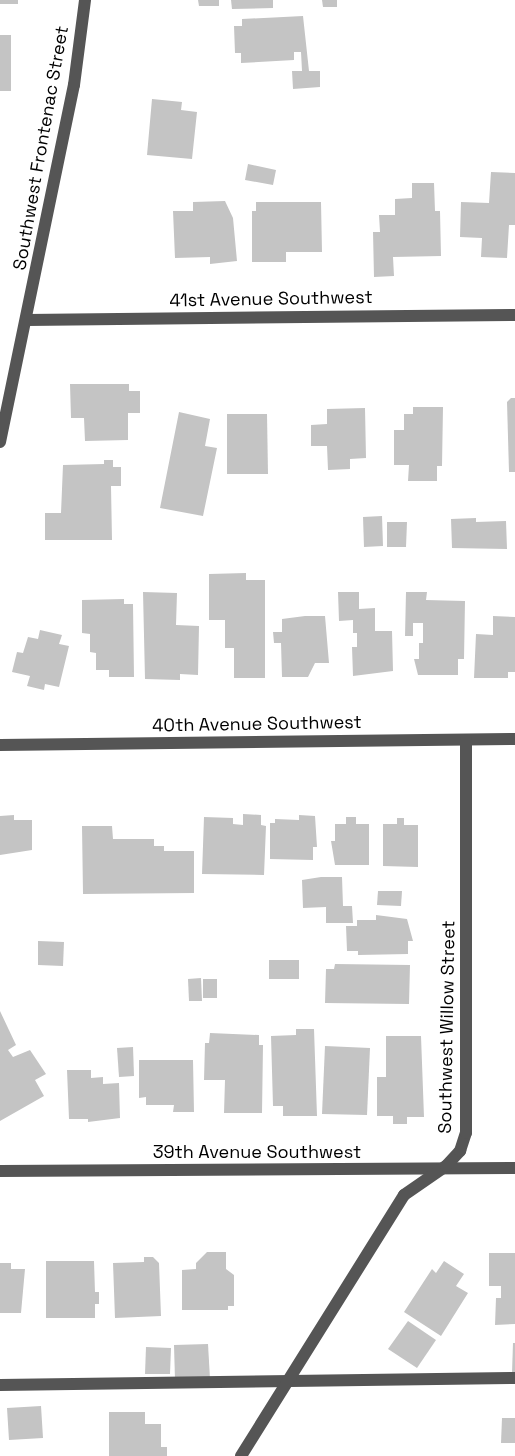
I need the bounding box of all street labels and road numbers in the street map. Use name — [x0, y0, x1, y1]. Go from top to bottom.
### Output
street label: Southwest Frontenac Street — [9, 24, 73, 272]
street label: 41st Avenue Southwest — [169, 286, 373, 312]
street label: 40th Avenue Southwest — [152, 711, 362, 737]
street label: Southwest Willow Street — [434, 920, 460, 1134]
street label: 39th Avenue Southwest — [153, 1141, 361, 1163]

